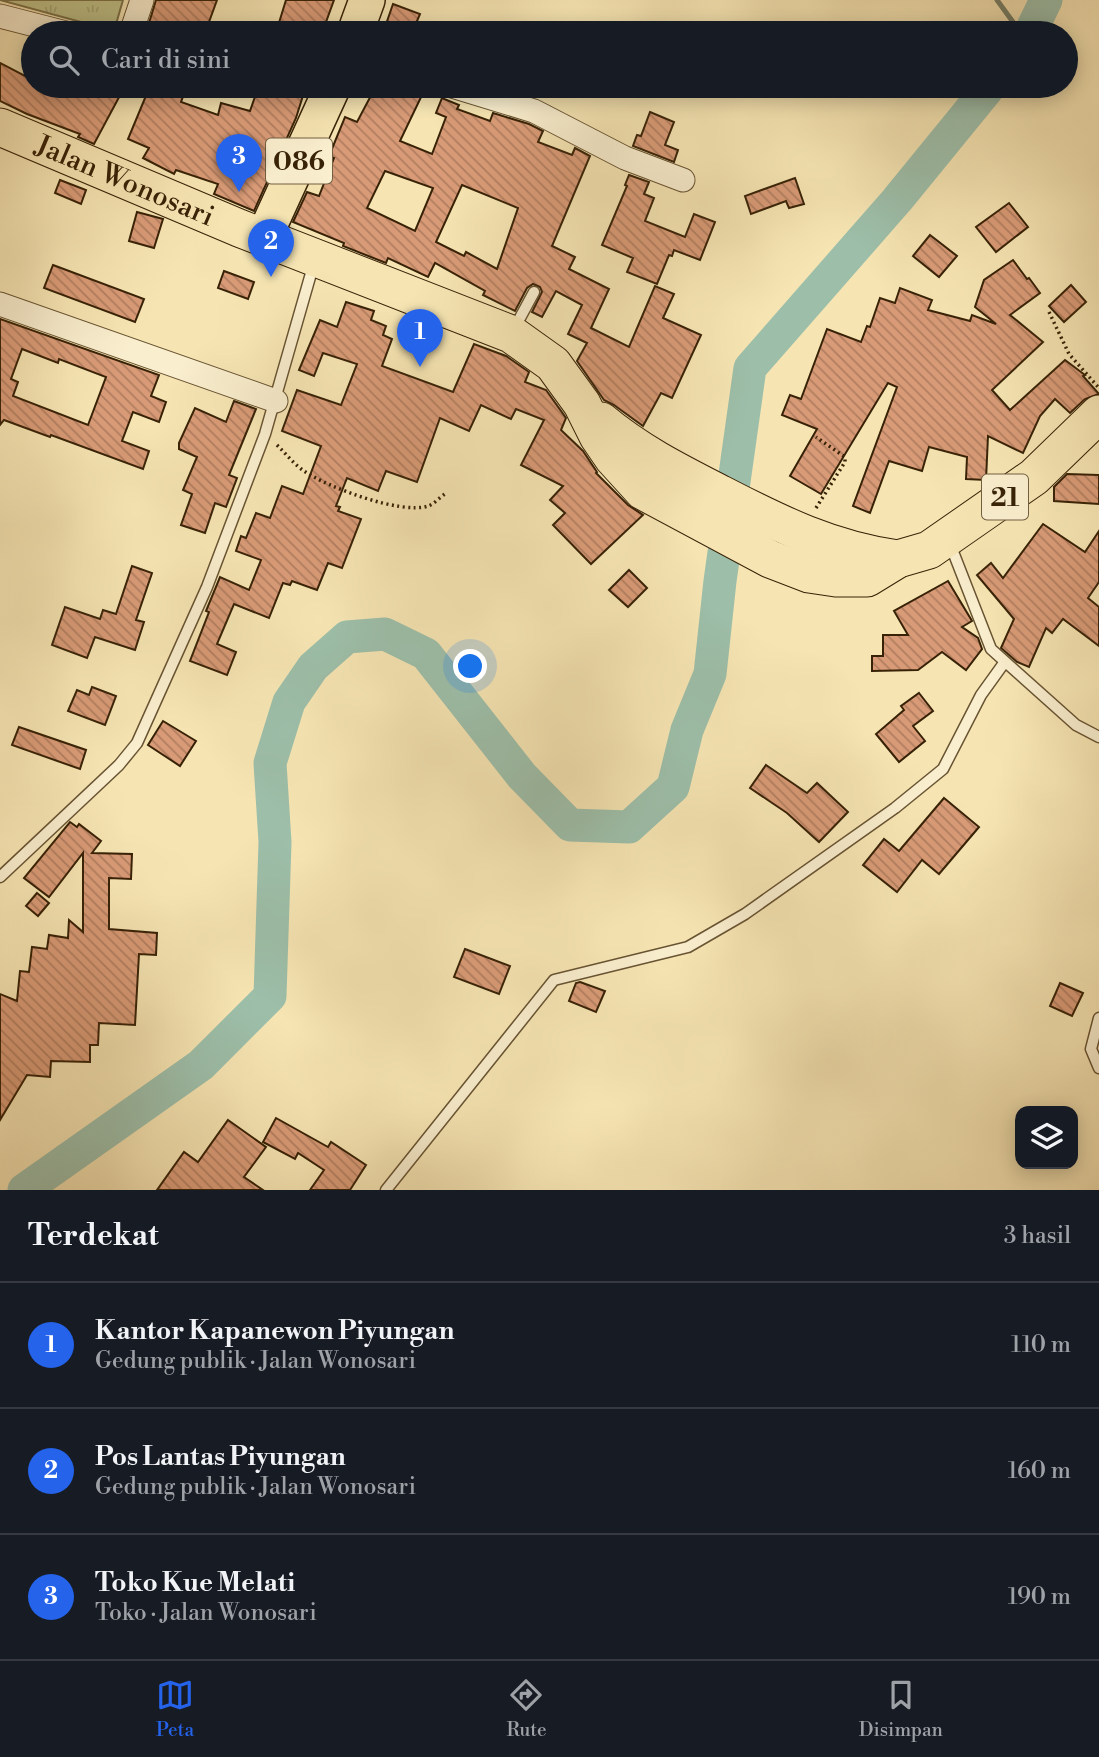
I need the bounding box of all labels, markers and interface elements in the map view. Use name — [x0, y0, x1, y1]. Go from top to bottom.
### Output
search box — [21, 21, 1078, 98]
icon: search — [45, 41, 83, 79]
text: Cari di sini — [101, 44, 230, 76]
street label: Jalan Wonosari — [29, 128, 219, 235]
pin: 3 — [216, 134, 262, 192]
road number: 086 — [266, 138, 332, 184]
pin: 2 — [248, 219, 294, 277]
pin: 1 — [397, 309, 443, 367]
road number: 21 — [982, 475, 1028, 520]
your location — [453, 649, 487, 683]
map controls — [1015, 1106, 1078, 1169]
button: layers — [1015, 1106, 1078, 1169]
text: Terdekat — [28, 1217, 159, 1255]
text: 3 hasil — [1004, 1222, 1071, 1250]
text: Kantor Kapanewon Piyungan — [95, 1315, 454, 1347]
text: 1 — [45, 1331, 57, 1359]
text: 110 m — [1011, 1331, 1071, 1359]
text: Gedung publik · Jalan Wonosari — [95, 1347, 416, 1375]
text: Pos Lantas Piyungan — [95, 1441, 346, 1473]
text: 2 — [44, 1457, 58, 1485]
text: 160 m — [1008, 1457, 1071, 1485]
text: Gedung publik · Jalan Wonosari — [95, 1473, 416, 1501]
text: Toko Kue Melati — [95, 1567, 295, 1599]
text: 3 — [44, 1583, 58, 1611]
text: 190 m — [1008, 1583, 1071, 1611]
text: Toko · Jalan Wonosari — [95, 1599, 317, 1627]
tab: Peta — [156, 1676, 194, 1742]
tab: Rute — [506, 1676, 547, 1742]
tab: Disimpan — [859, 1676, 943, 1742]

